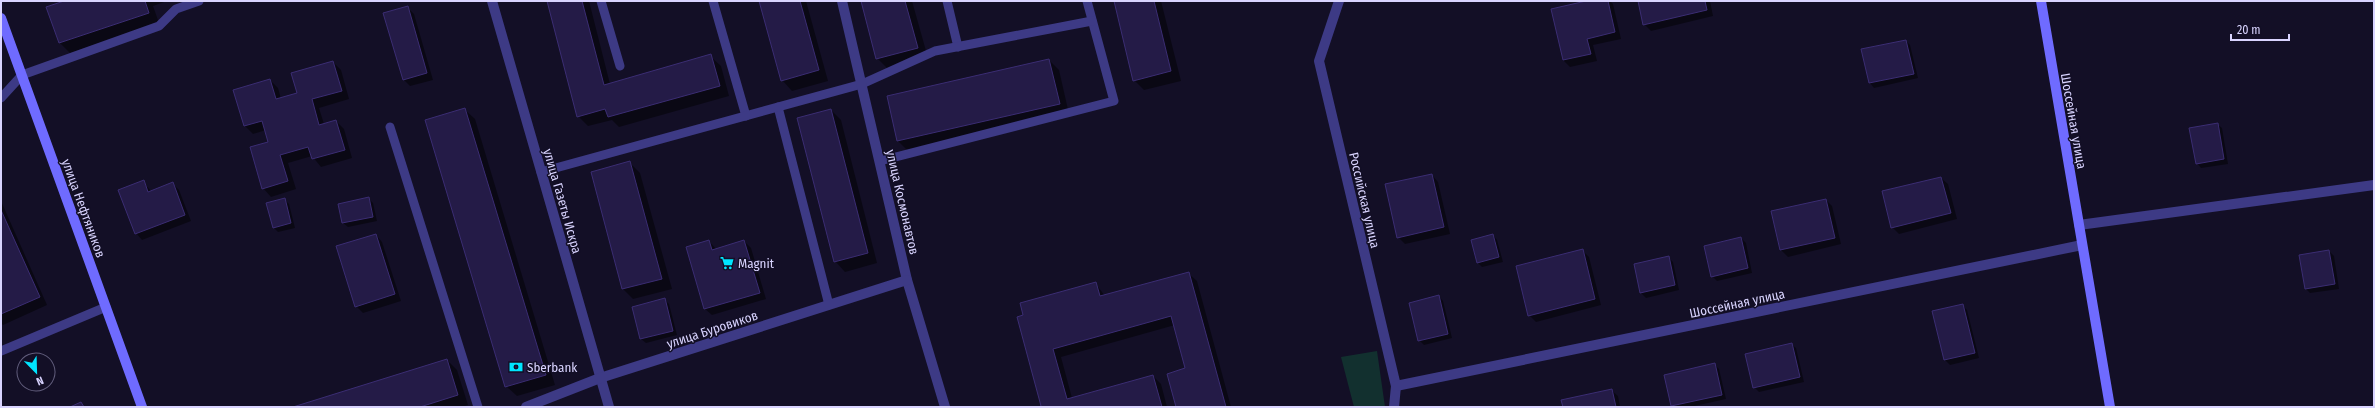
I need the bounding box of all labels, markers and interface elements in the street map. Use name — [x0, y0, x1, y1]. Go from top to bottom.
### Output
scale bar — [2231, 16, 2289, 42]
text: 20 m — [2237, 23, 2261, 37]
street label: Шоссейная улица — [2058, 72, 2089, 170]
street label: улица Газеты Искра — [540, 147, 585, 255]
street label: улица Космонавтов — [883, 148, 922, 256]
street label: Российская улица — [1346, 151, 1383, 250]
street label: улица Нефтяников — [59, 157, 108, 260]
supermarket icon: Magnit — [719, 255, 735, 271]
place label: Magnit — [738, 256, 775, 271]
street label: Шоссейная улица — [1688, 286, 1786, 321]
street label: улица Буровиков — [665, 308, 760, 351]
north arrow — [16, 352, 56, 392]
bank icon: Sberbank — [508, 359, 524, 375]
place label: Sberbank — [527, 360, 578, 375]
text: N — [34, 373, 45, 388]

